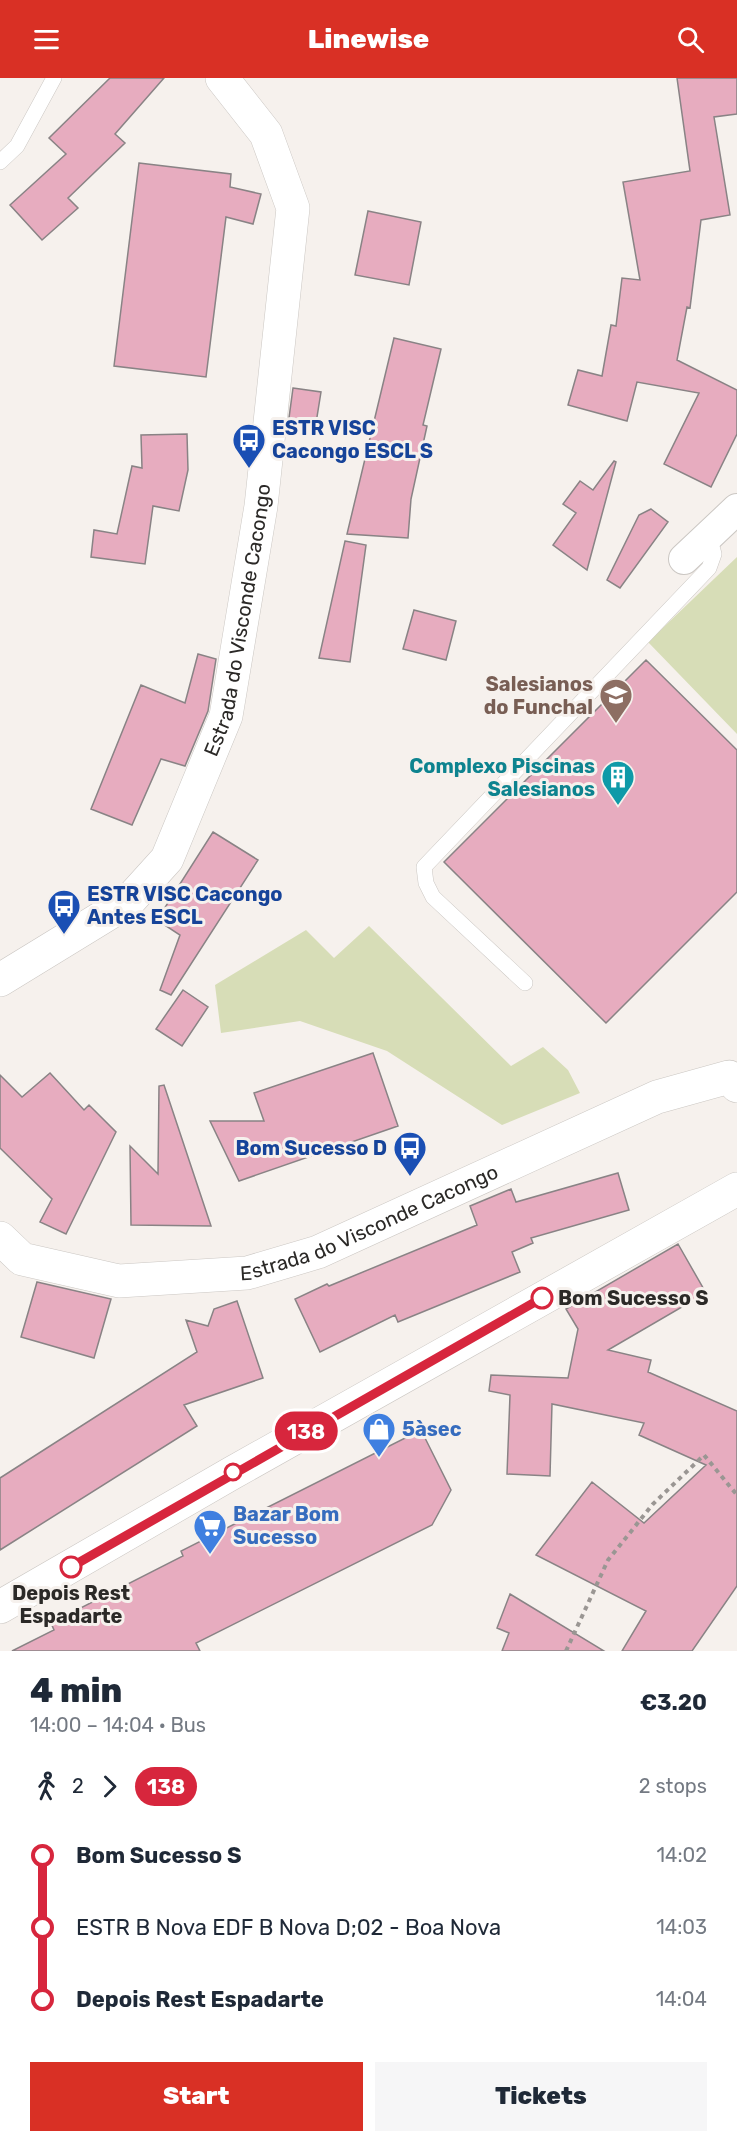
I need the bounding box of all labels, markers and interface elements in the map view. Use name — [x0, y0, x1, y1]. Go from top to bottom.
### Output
icon: menu — [30, 23, 63, 56]
text: Linewise — [308, 23, 429, 55]
icon: search — [674, 23, 707, 56]
place label: ESTR VISC Cacongo ESCL S — [272, 416, 433, 463]
bus stop icon: ESTR VISC Cacongo ESCL S — [231, 422, 267, 469]
street label: Estrada do Visconde Cacongo — [199, 483, 275, 760]
place label: Salesianos do Funchal — [484, 672, 593, 719]
school or university icon: Salesianos do Funchal — [598, 677, 634, 724]
place label: Complexo Piscinas Salesianos — [409, 754, 595, 801]
building icon: Complexo Piscinas Salesianos — [600, 759, 636, 806]
place label: ESTR VISC Cacongo Antes ESCL — [87, 882, 283, 929]
bus stop icon: ESTR VISC Cacongo Antes ESCL — [46, 888, 82, 935]
bus stop icon: Bom Sucesso D — [392, 1130, 428, 1177]
place label: Bom Sucesso D — [235, 1136, 387, 1160]
street label: Estrada do Visconde Cacongo — [239, 1159, 502, 1285]
place label: Bom Sucesso S — [558, 1286, 709, 1310]
marker: Bom Sucesso S — [531, 1287, 553, 1309]
shop icon: 5àsec — [361, 1411, 397, 1458]
line badge: 138 — [272, 1412, 340, 1450]
place label: 5àsec — [402, 1417, 462, 1441]
text: 138 — [287, 1419, 325, 1444]
unlabelled marker — [224, 1463, 242, 1481]
place label: Bazar Bom Sucesso — [233, 1502, 339, 1549]
supermarket icon: Bazar Bom Sucesso — [192, 1508, 228, 1555]
marker: Depois Rest Espadarte — [60, 1556, 82, 1578]
place label: Depois Rest Espadarte — [12, 1581, 130, 1628]
text: 4 min — [30, 1671, 122, 1710]
text: €3.20 — [640, 1689, 707, 1716]
text: 14:00 – 14:04 · Bus — [30, 1713, 206, 1737]
icon: walk — [30, 1770, 63, 1803]
icon: forward — [93, 1770, 126, 1803]
text: 2 — [72, 1774, 84, 1798]
text: 138 — [147, 1774, 185, 1799]
text: 2 stops — [639, 1774, 707, 1798]
text: Bom Sucesso S — [76, 1842, 242, 1869]
text: 14:02 — [656, 1843, 707, 1867]
text: ESTR B Nova EDF B Nova D;02 - Boa Nova — [76, 1914, 501, 1941]
text: 14:03 — [656, 1915, 707, 1939]
text: Depois Rest Espadarte — [76, 1986, 324, 2013]
text: 14:04 — [656, 1987, 707, 2011]
button: Start — [30, 2062, 363, 2131]
button: Tickets — [375, 2062, 707, 2131]

